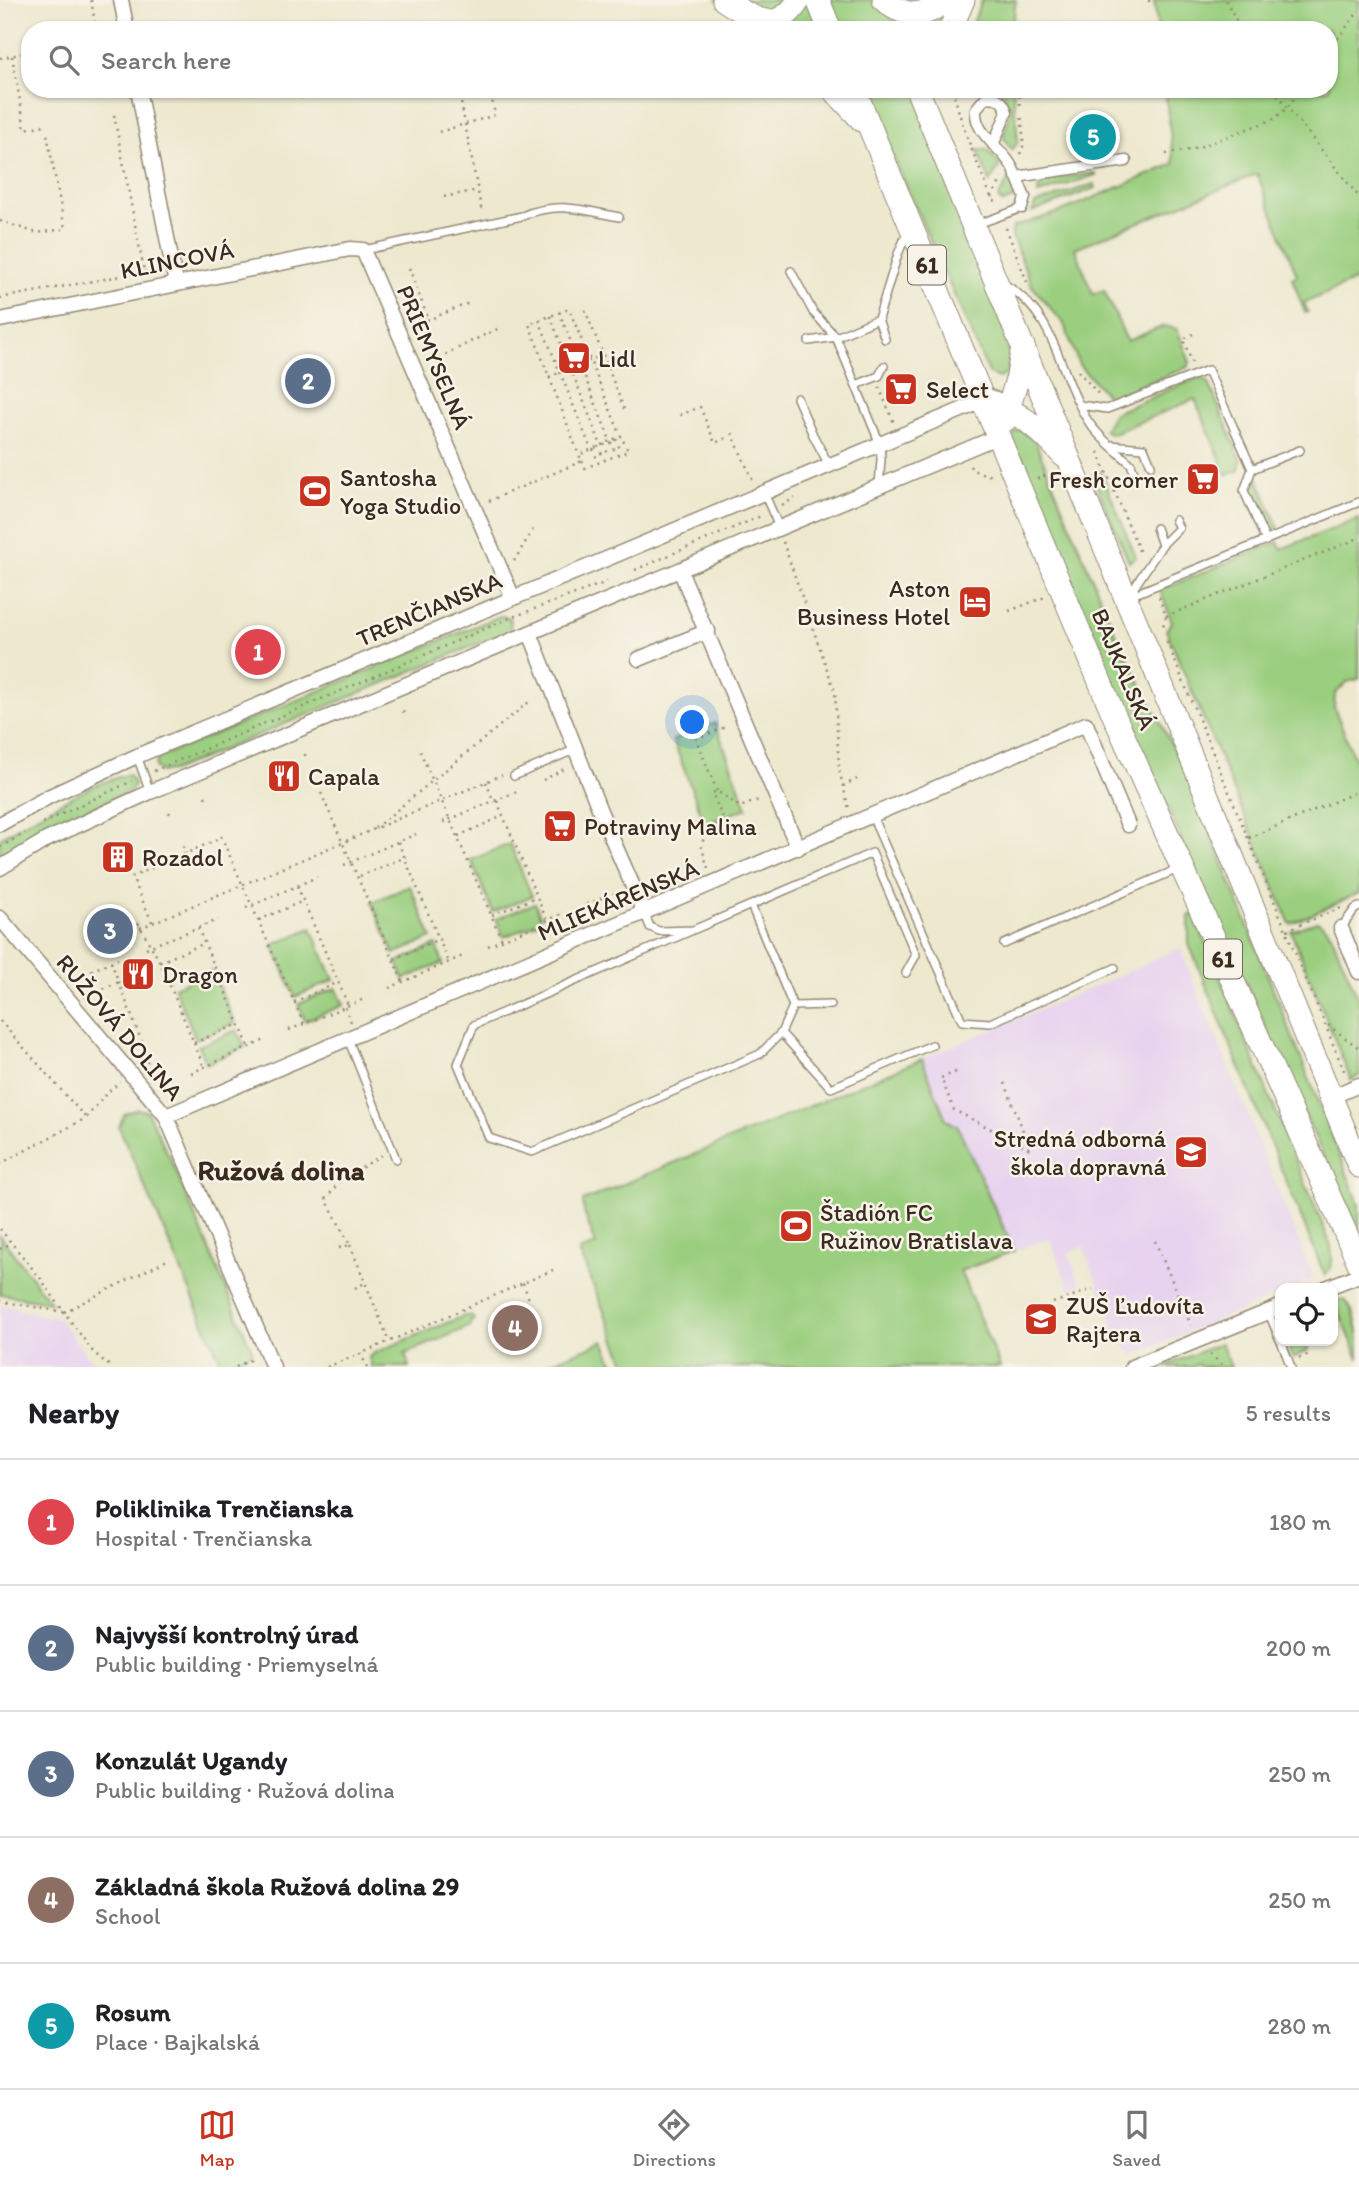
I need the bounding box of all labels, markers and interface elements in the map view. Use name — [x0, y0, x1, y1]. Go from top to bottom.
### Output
search box — [21, 21, 1338, 98]
icon: search — [45, 41, 83, 79]
text: Search here — [101, 44, 231, 76]
pin: 5 — [1070, 111, 1116, 163]
street label: KLINCOVÁ — [118, 235, 236, 285]
road number: 61 — [908, 246, 946, 284]
street label: PRIEMYSELNÁ — [391, 281, 477, 433]
supermarket icon: Lidl — [555, 339, 593, 377]
place label: Lidl — [598, 344, 637, 373]
pin: 2 — [285, 355, 331, 407]
supermarket icon: Select — [882, 370, 920, 408]
place label: Select — [926, 375, 989, 404]
supermarket icon: Fresh corner — [1184, 460, 1222, 498]
place label: Santosha Yoga Studio — [340, 463, 461, 520]
place label: Fresh corner — [1049, 465, 1178, 494]
sports icon: Santosha Yoga Studio — [296, 472, 334, 510]
street label: TRENČIANSKA — [352, 565, 506, 653]
place label: Aston Business Hotel — [797, 574, 950, 631]
hotel icon: Aston Business Hotel — [956, 583, 994, 621]
street label: BAJKALSKÁ — [1085, 604, 1163, 734]
pin: 1 — [235, 626, 281, 678]
your location — [675, 705, 709, 739]
restaurant icon: Capala — [265, 757, 303, 795]
place label: Capala — [308, 762, 380, 791]
supermarket icon: Potraviny Malina — [541, 807, 579, 845]
place label: Potraviny Malina — [584, 812, 757, 841]
building icon: Rozadol — [99, 838, 137, 876]
place label: Rozadol — [142, 843, 223, 872]
street label: MLIEKÁRENSKÁ — [533, 853, 703, 947]
pin: 3 — [87, 905, 133, 957]
road number: 61 — [1204, 940, 1242, 978]
street label: RUŽOVÁ DOLINA — [50, 948, 190, 1106]
restaurant icon: Dragon — [119, 955, 157, 993]
place label: Dragon — [162, 960, 238, 989]
place label: Stredná odborná škola dopravná — [994, 1124, 1166, 1181]
school or university icon: Stredná odborná škola dopravná — [1172, 1133, 1210, 1171]
district label: Ružová dolina — [197, 1153, 365, 1187]
place label: Štadión FC Ružinov Bratislava — [820, 1198, 1014, 1255]
sports icon: Štadión FC Ružinov Bratislava — [777, 1207, 815, 1245]
map controls — [1275, 1283, 1338, 1346]
button: locate — [1275, 1283, 1338, 1346]
place label: ZUŠ Ľudovíta Rajtera — [1066, 1291, 1204, 1348]
school or university icon: ZUŠ Ľudovíta Rajtera — [1022, 1300, 1060, 1338]
pin: 4 — [492, 1302, 538, 1354]
text: Nearby — [28, 1394, 119, 1431]
text: 5 results — [1245, 1399, 1331, 1427]
text: Poliklinika Trenčianska — [95, 1492, 353, 1524]
text: 1 — [46, 1508, 56, 1536]
text: 180 m — [1269, 1508, 1331, 1536]
text: Hospital · Trenčianska — [95, 1524, 312, 1552]
text: Najvyšší kontrolný úrad — [95, 1618, 358, 1650]
text: 2 — [45, 1634, 57, 1662]
text: 200 m — [1266, 1634, 1331, 1662]
text: Public building · Priemyselná — [95, 1650, 379, 1678]
text: Konzulát Ugandy — [95, 1744, 287, 1776]
text: 3 — [45, 1760, 57, 1788]
text: 250 m — [1268, 1760, 1331, 1788]
text: Public building · Ružová dolina — [95, 1776, 395, 1804]
text: Základná škola Ružová dolina 29 — [95, 1870, 459, 1902]
text: 4 — [44, 1886, 58, 1914]
text: 250 m — [1268, 1886, 1331, 1914]
text: School — [95, 1902, 160, 1930]
text: Rosum — [95, 1996, 171, 2028]
text: 5 — [45, 2012, 57, 2040]
text: 280 m — [1268, 2012, 1331, 2040]
text: Place · Bajkalská — [95, 2028, 260, 2056]
tab: Map — [198, 2106, 236, 2171]
tab: Directions — [632, 2106, 716, 2171]
tab: Saved — [1112, 2106, 1161, 2171]

